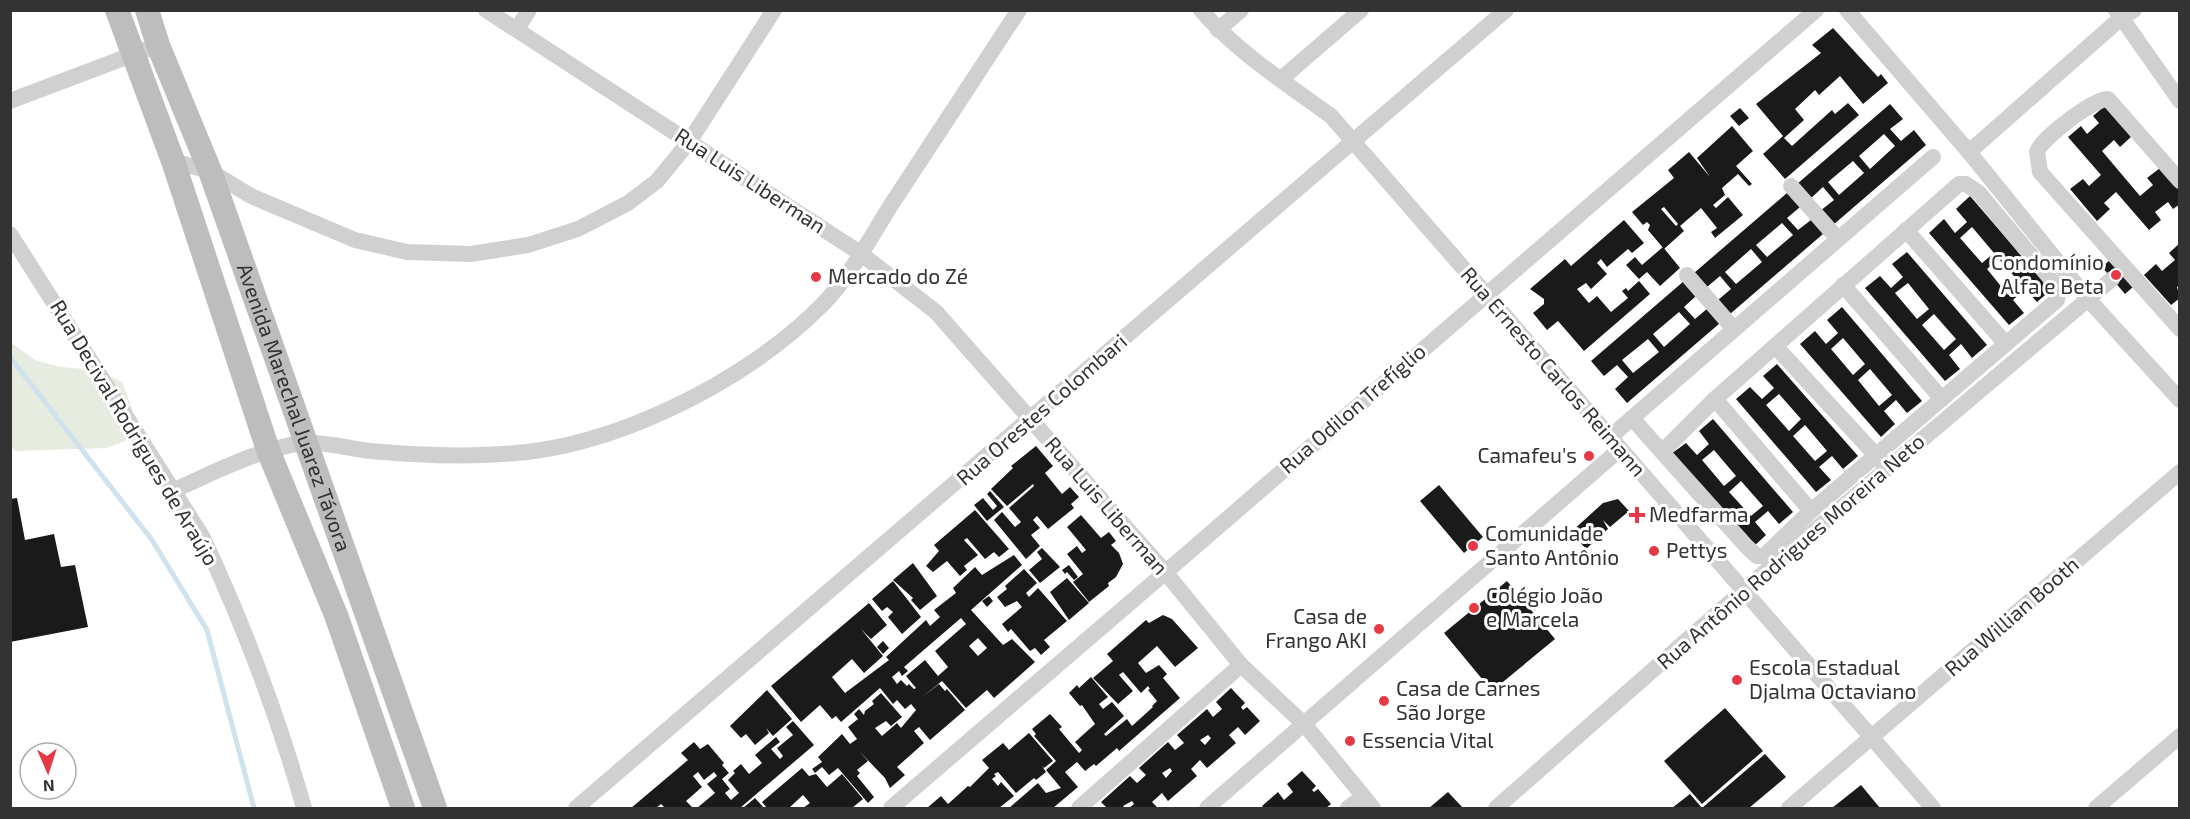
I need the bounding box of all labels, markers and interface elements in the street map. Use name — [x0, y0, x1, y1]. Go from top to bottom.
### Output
street label: Rua Luis Liberman — [671, 122, 831, 238]
place label: Condomínio Alfa e Beta — [1991, 249, 2104, 298]
street label: Avenida Marechal Juarez Távora — [233, 260, 357, 555]
street label: Rua Ernesto Carlos Reimann — [1456, 261, 1652, 481]
place label: Mercado do Zé — [828, 263, 968, 288]
marker: Condomínio Alfa e Beta — [2109, 268, 2123, 282]
marker: Mercado do Zé — [809, 270, 823, 284]
street label: Rua Decival Rodrigues de Araújo — [45, 295, 225, 570]
street label: Rua Orestes Colombari — [951, 328, 1131, 490]
street label: Rua Odilon Trefíglio — [1274, 338, 1430, 478]
street label: Rua Antônio Rodrigues Moreira Neto — [1651, 428, 1929, 674]
street label: Rua Luis Liberman — [1041, 431, 1174, 579]
place label: Camafeu's — [1477, 442, 1577, 467]
marker: Camafeu's — [1582, 449, 1596, 463]
place label: Medfarma — [1649, 501, 1749, 526]
marker: Medfarma — [1630, 508, 1644, 522]
place label: Comunidade Santo Antônio — [1485, 520, 1619, 569]
place label: Pettys — [1666, 537, 1727, 562]
marker: Comunidade Santo Antônio — [1466, 539, 1480, 553]
marker: Pettys — [1647, 544, 1661, 558]
street label: Rua Willian Booth — [1939, 551, 2083, 681]
place label: Colégio João e Marcela — [1486, 582, 1603, 631]
marker: Colégio João e Marcela — [1467, 601, 1481, 615]
place label: Casa de Frango AKI — [1265, 603, 1367, 652]
marker: Casa de Frango AKI — [1372, 622, 1386, 636]
place label: Escola Estadual Djalma Octaviano — [1749, 654, 1916, 704]
marker: Escola Estadual Djalma Octaviano — [1730, 673, 1744, 687]
place label: Casa de Carnes São Jorge — [1396, 675, 1540, 724]
marker: Casa de Carnes São Jorge — [1377, 694, 1391, 708]
place label: Essencia Vital — [1362, 727, 1494, 752]
marker: Essencia Vital — [1343, 734, 1357, 748]
north arrow — [18, 741, 78, 801]
text: N — [43, 777, 55, 796]

